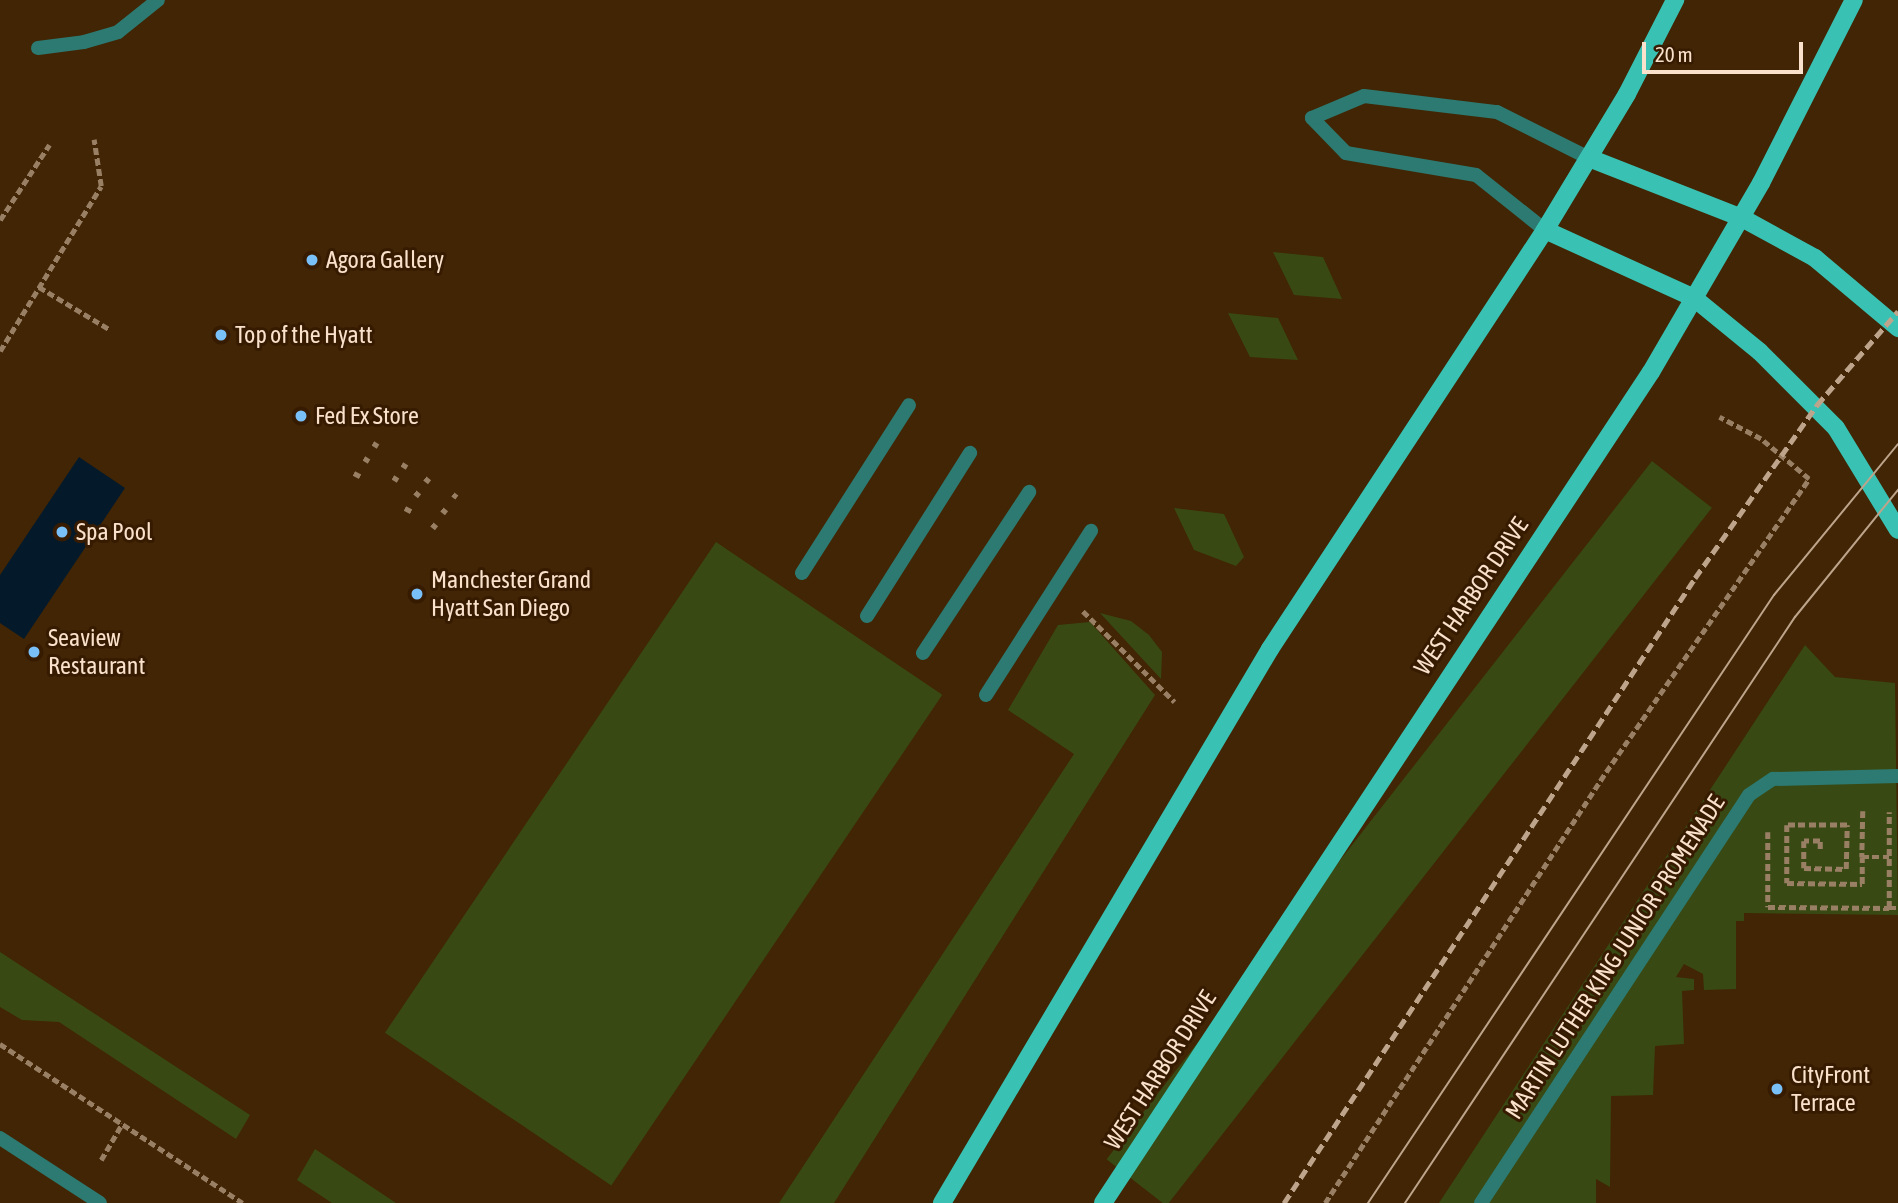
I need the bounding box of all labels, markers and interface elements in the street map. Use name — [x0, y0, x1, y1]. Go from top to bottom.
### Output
scale bar — [1646, 28, 1807, 72]
text: 20 m — [1655, 42, 1693, 66]
place label: Agora Gallery — [326, 246, 444, 274]
marker: Agora Gallery — [304, 252, 320, 268]
place label: Top of the Hyatt — [235, 321, 373, 349]
marker: Top of the Hyatt — [213, 327, 229, 343]
place label: Fed Ex Store — [315, 402, 419, 430]
marker: Fed Ex Store — [293, 408, 309, 424]
street label: WEST HARBOR DRIVE — [1408, 512, 1534, 680]
place label: Spa Pool — [76, 518, 152, 546]
marker: Spa Pool — [54, 524, 70, 540]
place label: Manchester Grand Hyatt San Diego — [431, 566, 591, 622]
marker: Manchester Grand Hyatt San Diego — [409, 586, 425, 602]
place label: Seaview Restaurant — [48, 624, 145, 680]
marker: Seaview Restaurant — [26, 644, 42, 660]
street label: MARTIN LUTHER KING JUNIOR PROMENADE — [1499, 790, 1731, 1124]
street label: WEST HARBOR DRIVE — [1098, 985, 1222, 1155]
place label: CityFront Terrace — [1791, 1061, 1870, 1117]
marker: CityFront Terrace — [1769, 1081, 1785, 1097]

